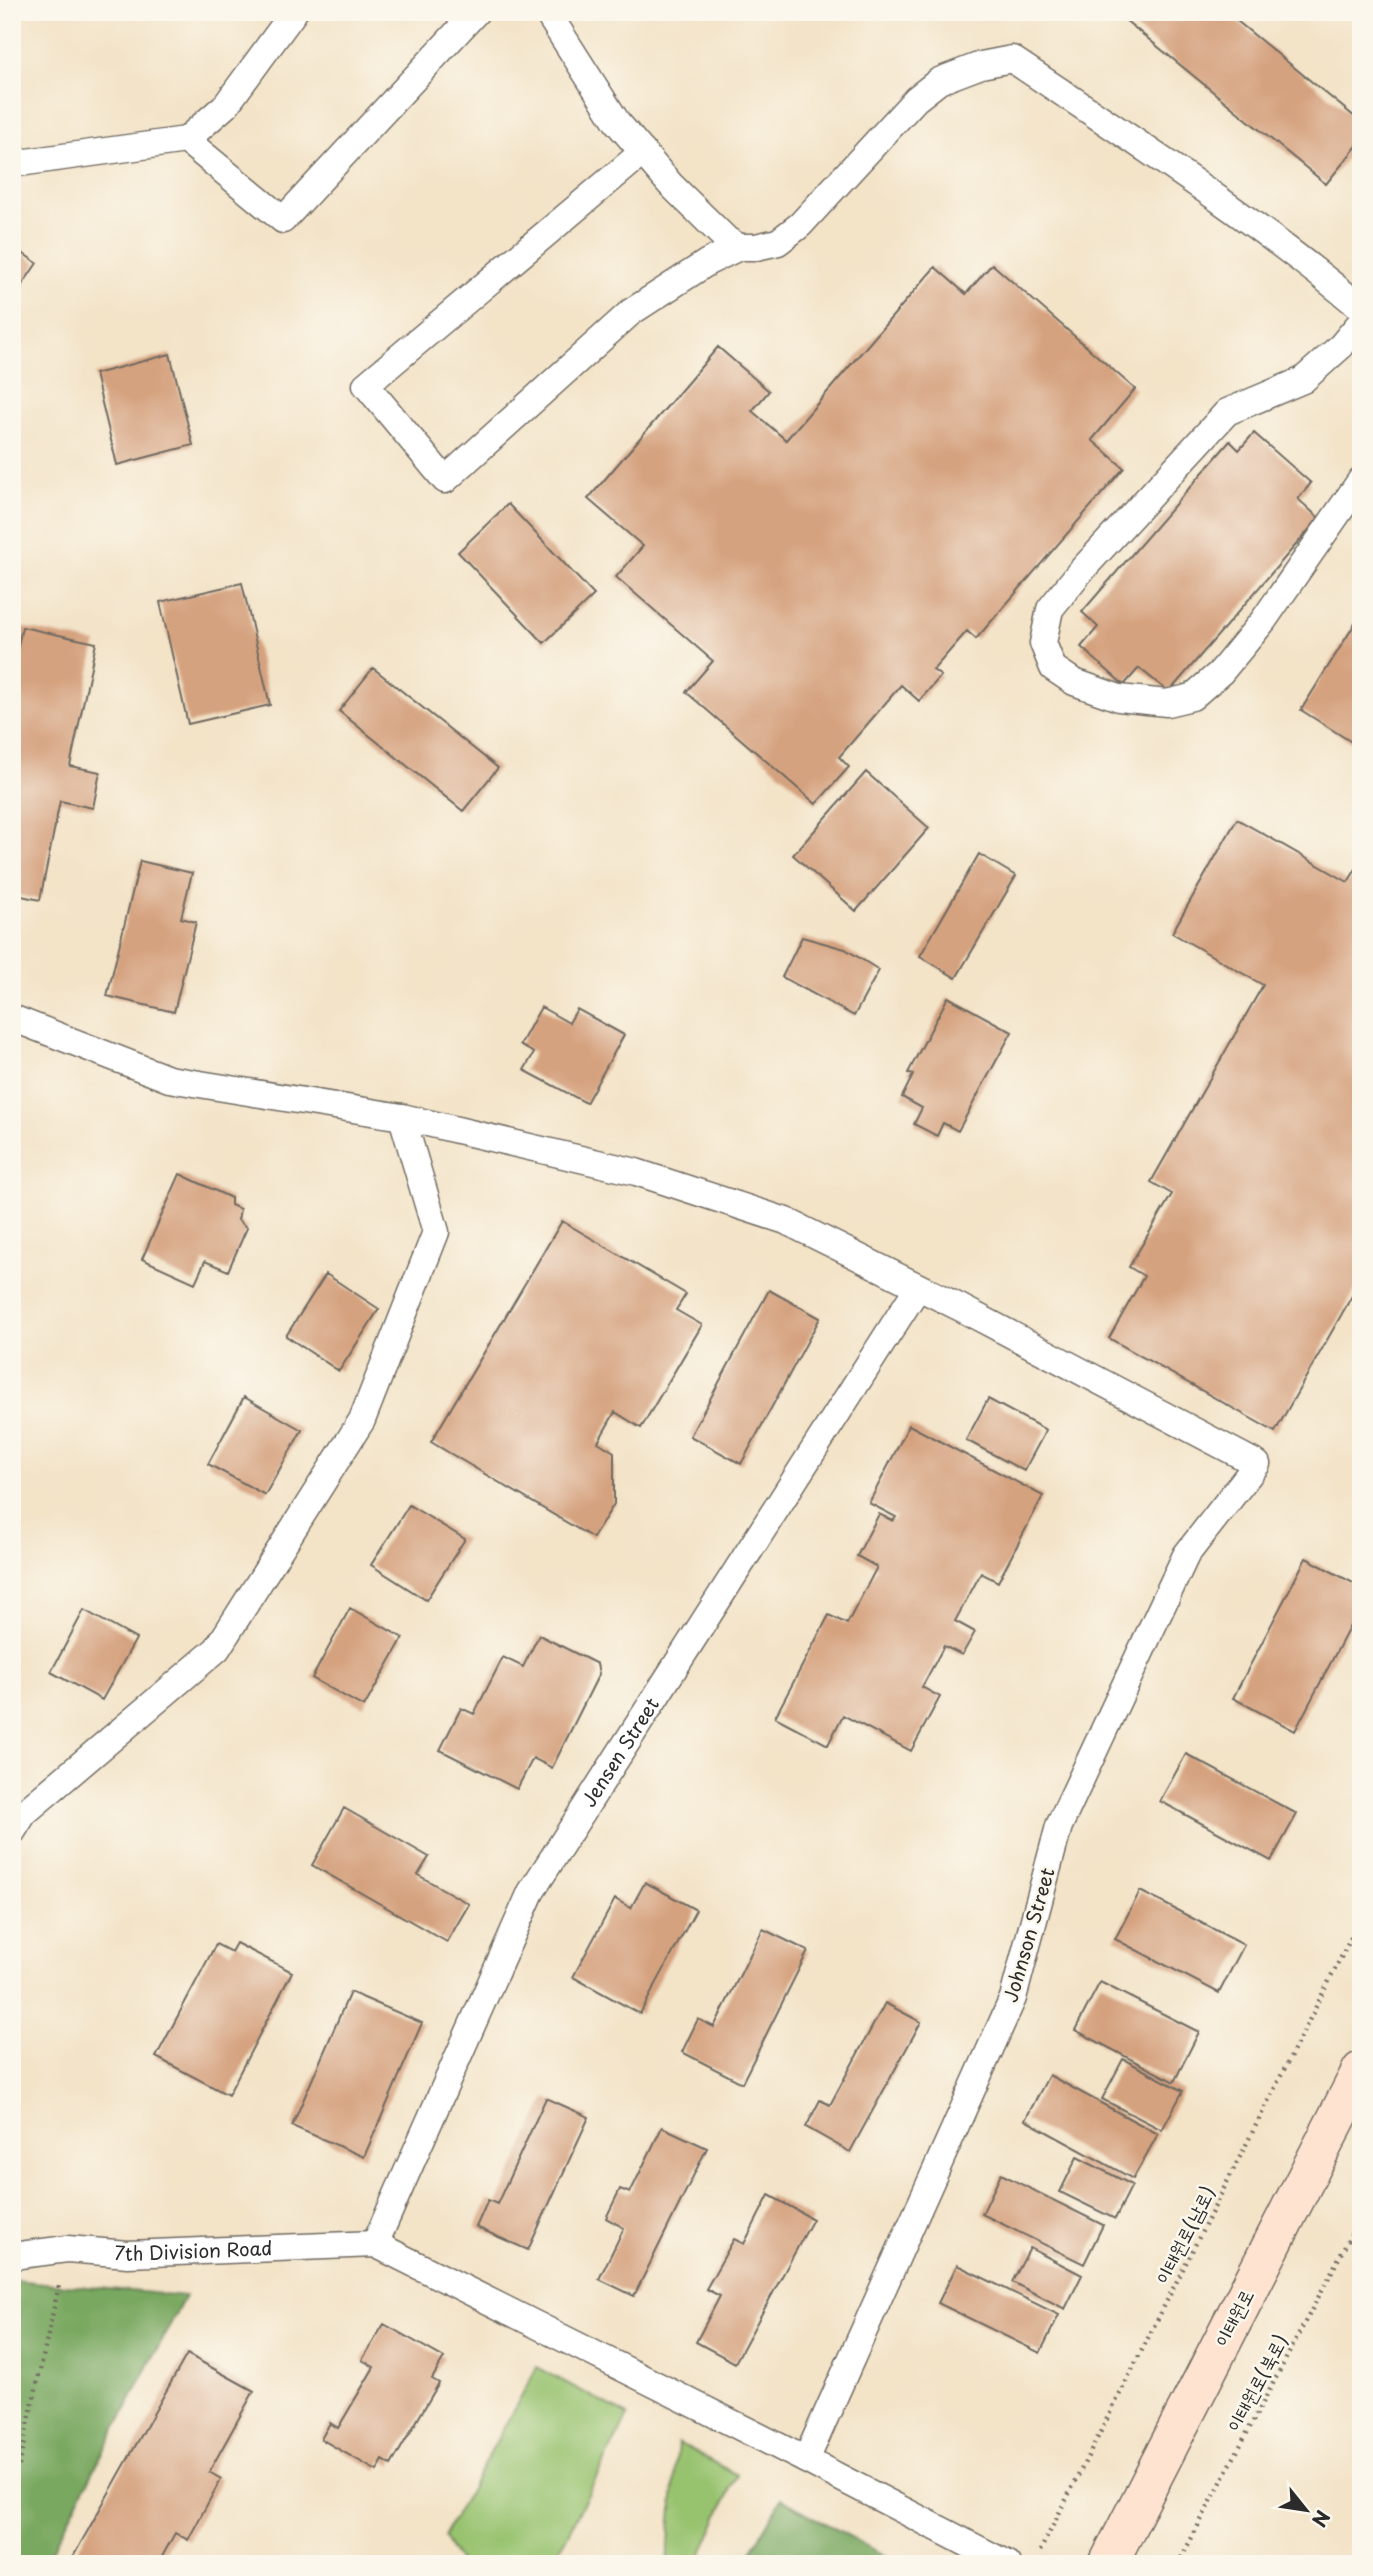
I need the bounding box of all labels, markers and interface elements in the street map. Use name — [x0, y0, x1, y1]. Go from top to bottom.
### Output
street label: Jensen Street — [574, 1691, 665, 1812]
street label: Johnson Street — [995, 1864, 1061, 2005]
street label: 이태원로(남로) — [1147, 2181, 1221, 2288]
street label: 7th Division Road — [113, 2233, 273, 2267]
street label: 이태원로 — [1207, 2284, 1259, 2351]
street label: 이태원로(북로) — [1219, 2329, 1294, 2436]
north arrow — [1272, 2474, 1342, 2544]
text: N — [1306, 2505, 1337, 2533]

